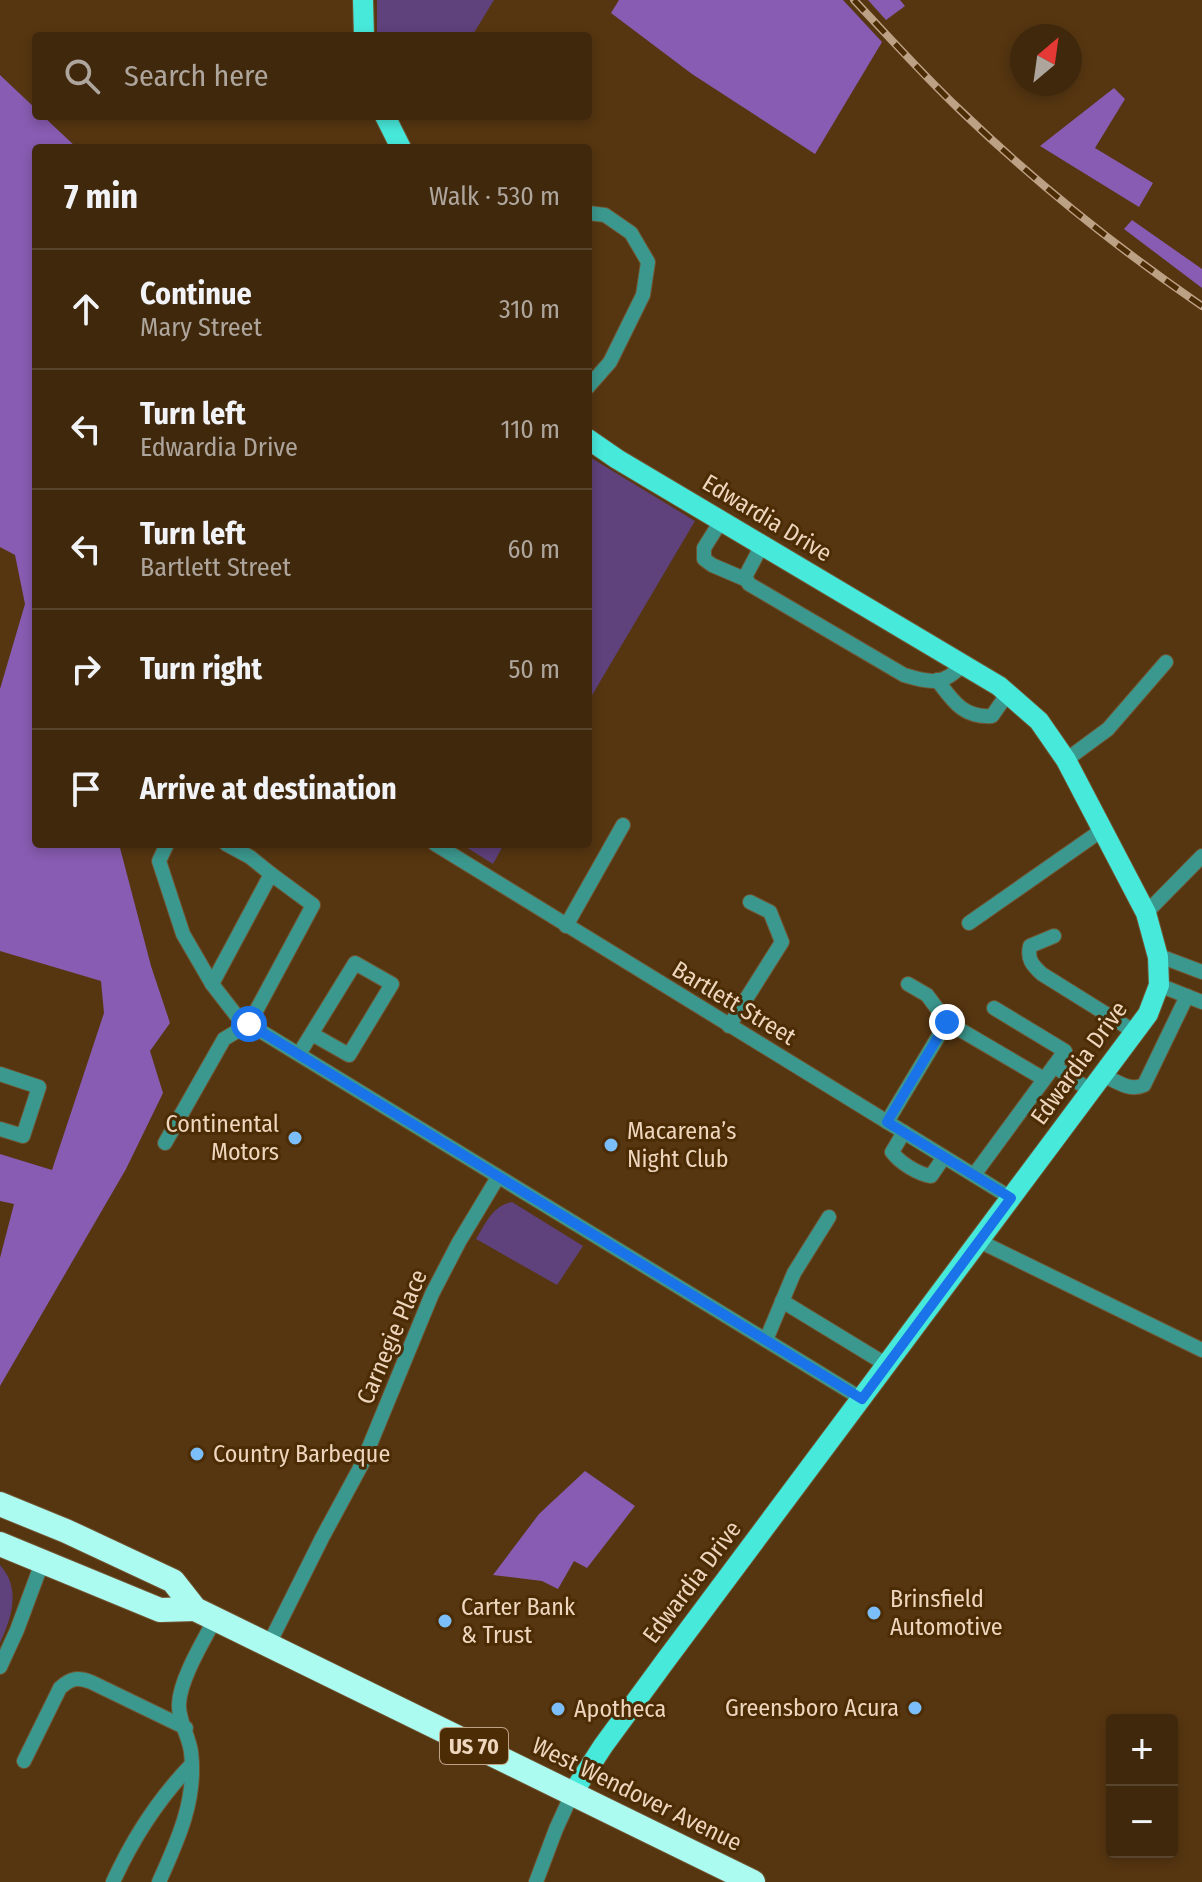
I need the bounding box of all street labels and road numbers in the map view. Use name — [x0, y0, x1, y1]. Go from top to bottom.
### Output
street label: Edwardia Drive — [697, 468, 837, 568]
street label: Bartlett Street — [667, 955, 801, 1051]
street label: Edwardia Drive — [1025, 996, 1133, 1130]
street label: Carnegie Place — [351, 1266, 433, 1408]
street label: Edwardia Drive — [637, 1515, 747, 1649]
road number: US 70 — [440, 1728, 508, 1764]
street label: West Wendover Avenue — [528, 1731, 746, 1857]

